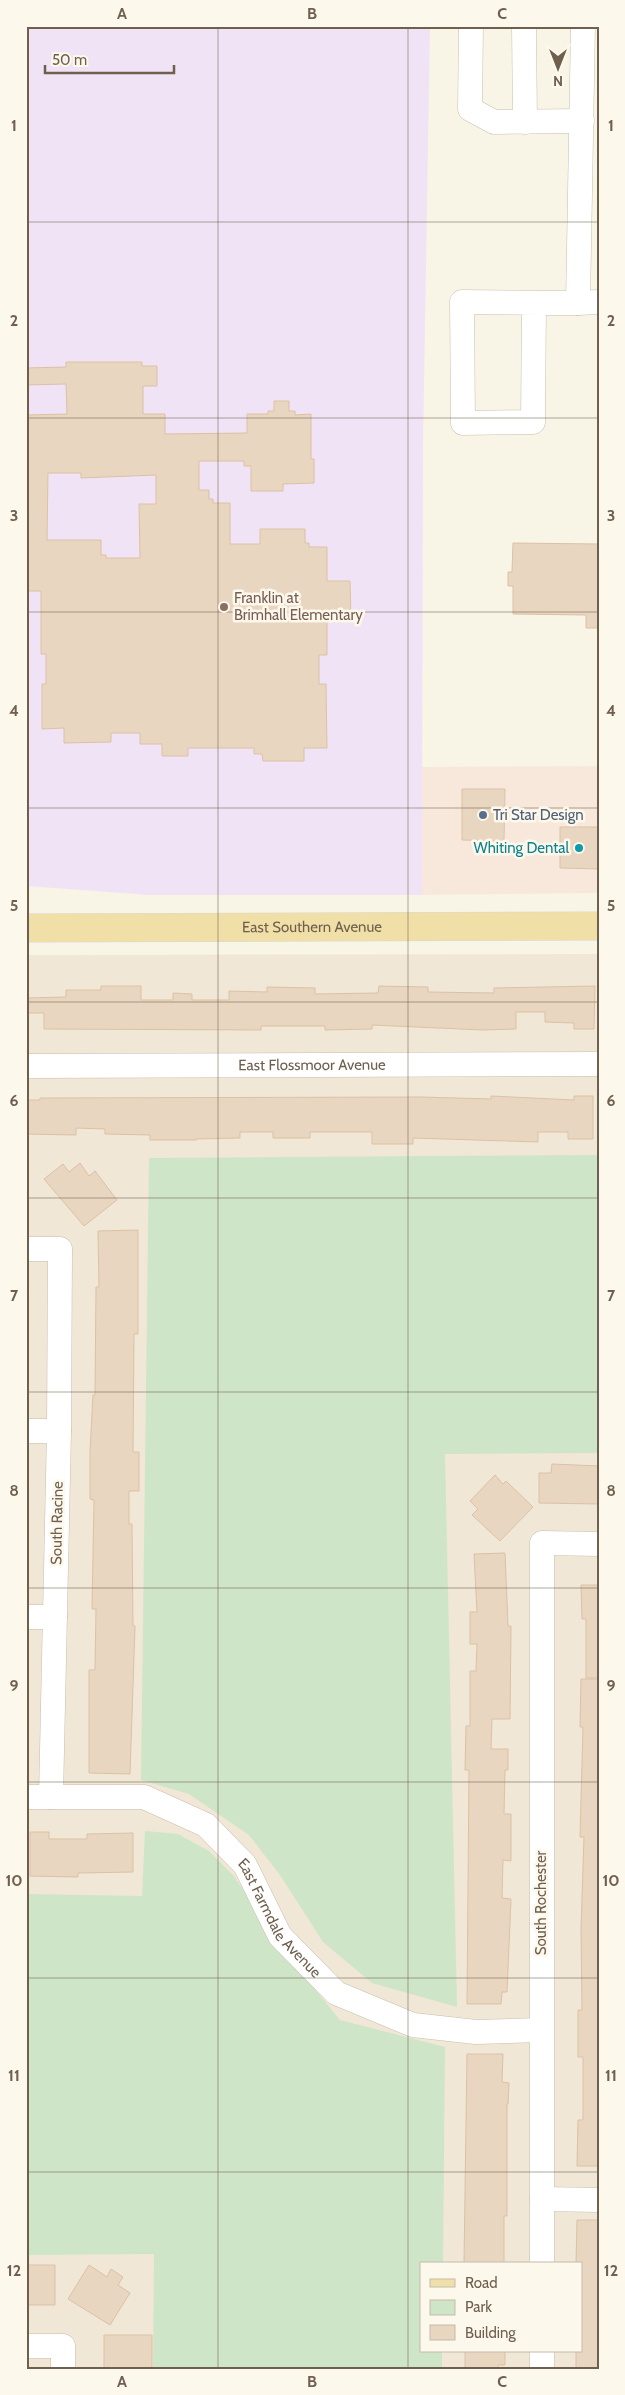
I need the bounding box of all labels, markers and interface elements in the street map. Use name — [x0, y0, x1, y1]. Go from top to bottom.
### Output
text: A — [117, 4, 127, 23]
text: B — [307, 4, 317, 23]
text: C — [497, 4, 507, 23]
scale bar — [45, 42, 174, 74]
north arrow — [532, 42, 582, 92]
text: 50 m — [52, 51, 87, 69]
text: N — [553, 72, 563, 90]
text: 1 — [11, 116, 17, 135]
text: 1 — [608, 116, 614, 135]
text: 2 — [10, 311, 18, 330]
text: 2 — [607, 311, 615, 330]
text: 3 — [10, 506, 18, 525]
text: 3 — [607, 506, 615, 525]
place label: Franklin at Brimhall Elementary — [234, 589, 363, 624]
marker: Franklin at Brimhall Elementary — [218, 601, 230, 613]
text: 4 — [9, 701, 19, 720]
text: 4 — [606, 701, 616, 720]
place label: Tri Star Design — [493, 806, 584, 824]
marker: Tri Star Design — [477, 809, 489, 821]
place label: Whiting Dental — [473, 839, 569, 857]
marker: Whiting Dental — [573, 842, 585, 854]
text: 5 — [10, 896, 18, 915]
text: 5 — [607, 896, 615, 915]
street label: East Southern Avenue — [242, 918, 382, 936]
street label: East Flossmoor Avenue — [238, 1056, 386, 1074]
text: 6 — [10, 1091, 19, 1110]
text: 6 — [607, 1091, 616, 1110]
text: 7 — [10, 1286, 19, 1305]
text: 7 — [607, 1286, 616, 1305]
text: 8 — [9, 1481, 19, 1500]
street label: South Racine — [47, 1481, 67, 1565]
text: 8 — [606, 1481, 616, 1500]
text: 9 — [10, 1676, 19, 1695]
text: 9 — [607, 1676, 616, 1695]
street label: South Rochester — [532, 1850, 550, 1955]
street label: East Farmdale Avenue — [234, 1855, 325, 1982]
text: 10 — [5, 1871, 23, 1890]
text: 10 — [602, 1871, 620, 1890]
text: 11 — [8, 2066, 20, 2085]
text: 11 — [605, 2066, 617, 2085]
text: 12 — [7, 2261, 21, 2280]
text: 12 — [604, 2261, 618, 2280]
legend — [420, 2262, 582, 2352]
text: Road — [465, 2274, 498, 2292]
text: Park — [465, 2298, 492, 2316]
text: Building — [465, 2324, 516, 2342]
text: A — [117, 2372, 127, 2391]
text: B — [307, 2372, 317, 2391]
text: C — [497, 2372, 507, 2391]

